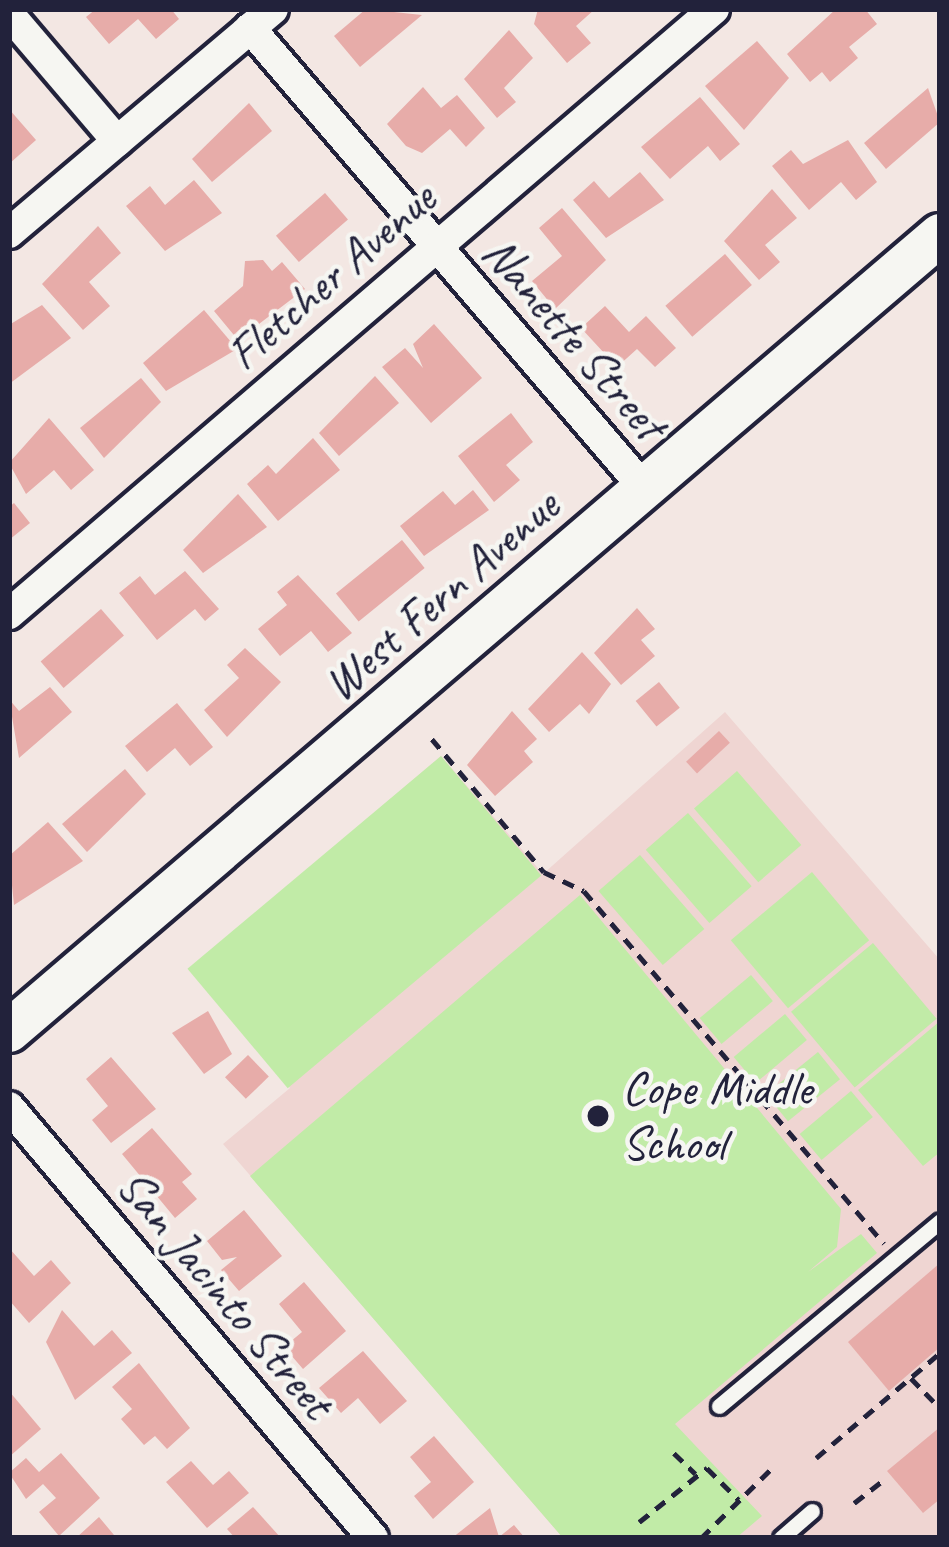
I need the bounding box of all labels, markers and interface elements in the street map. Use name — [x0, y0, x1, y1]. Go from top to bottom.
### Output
street label: Fletcher Avenue — [215, 170, 447, 382]
street label: Nanette Street — [470, 225, 678, 451]
street label: West Fern Avenue — [312, 477, 570, 713]
place label: Cope Middle School — [622, 1059, 812, 1172]
marker: Cope Middle School — [585, 1103, 611, 1129]
street label: San Jacinto Street — [104, 1157, 346, 1431]

